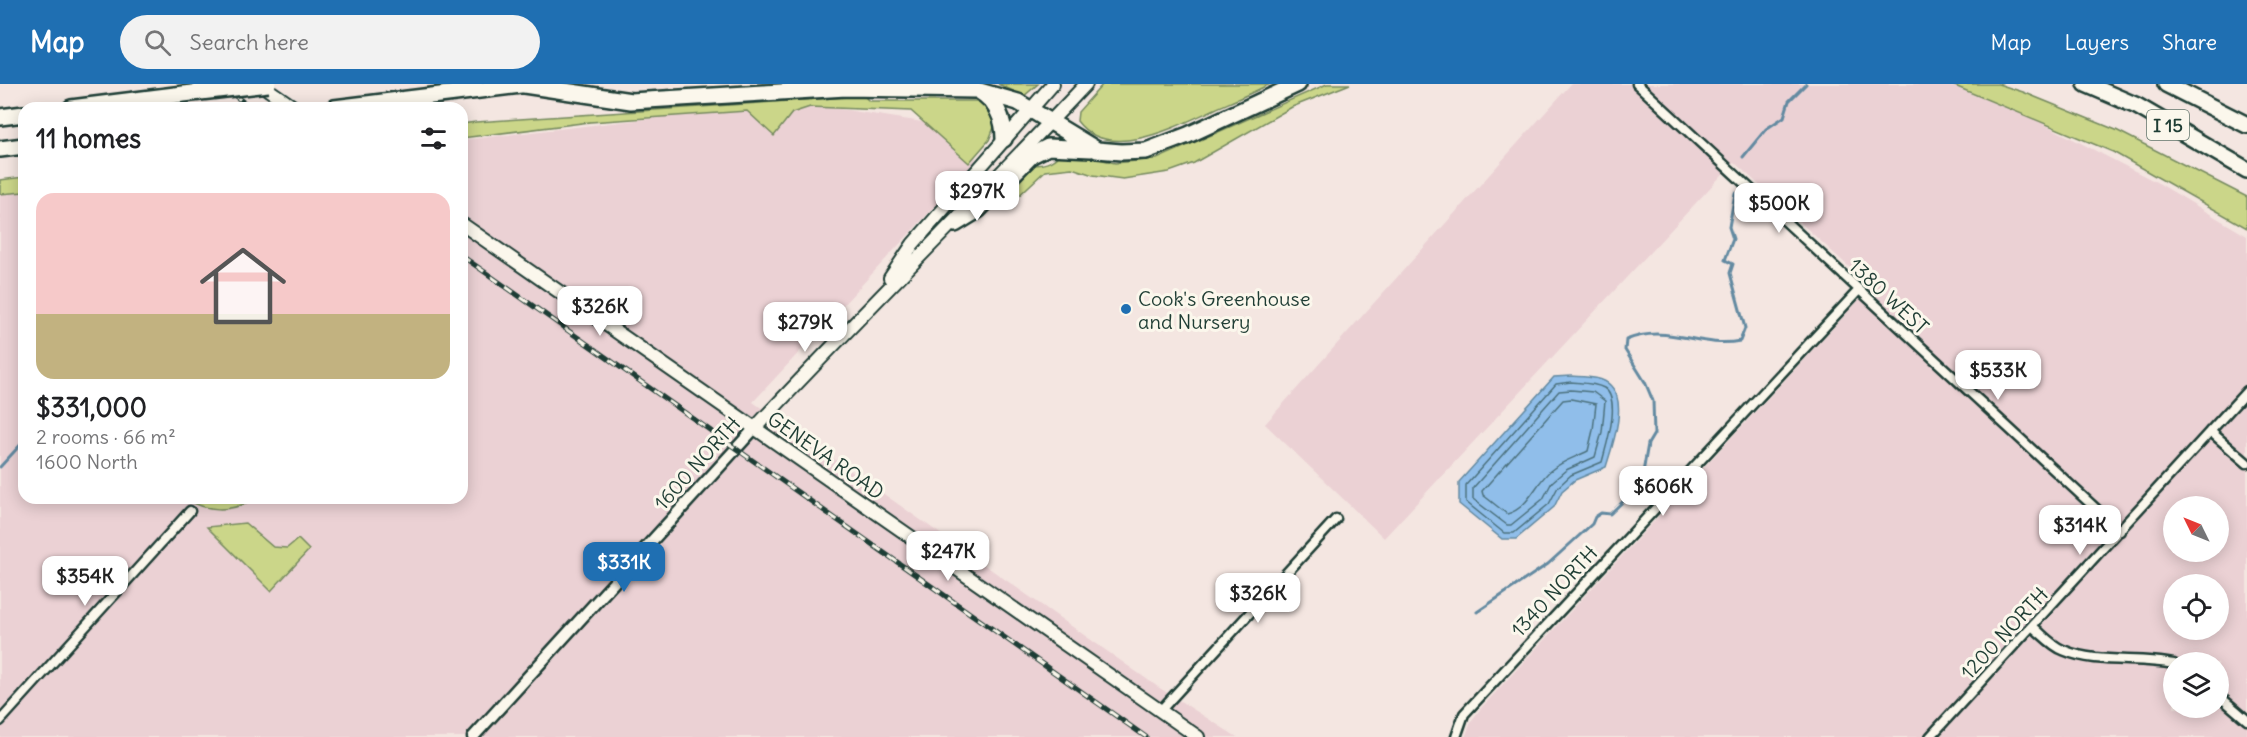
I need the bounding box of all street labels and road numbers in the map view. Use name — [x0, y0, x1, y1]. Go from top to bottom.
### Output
road number: I 15 — [2147, 110, 2189, 140]
street label: 1380 WEST — [1844, 253, 1934, 339]
street label: GENEVA ROAD — [763, 406, 889, 504]
street label: 1600 NORTH — [649, 411, 745, 515]
street label: 1340 NORTH — [1506, 540, 1602, 642]
street label: 1200 NORTH — [1955, 582, 2053, 684]

